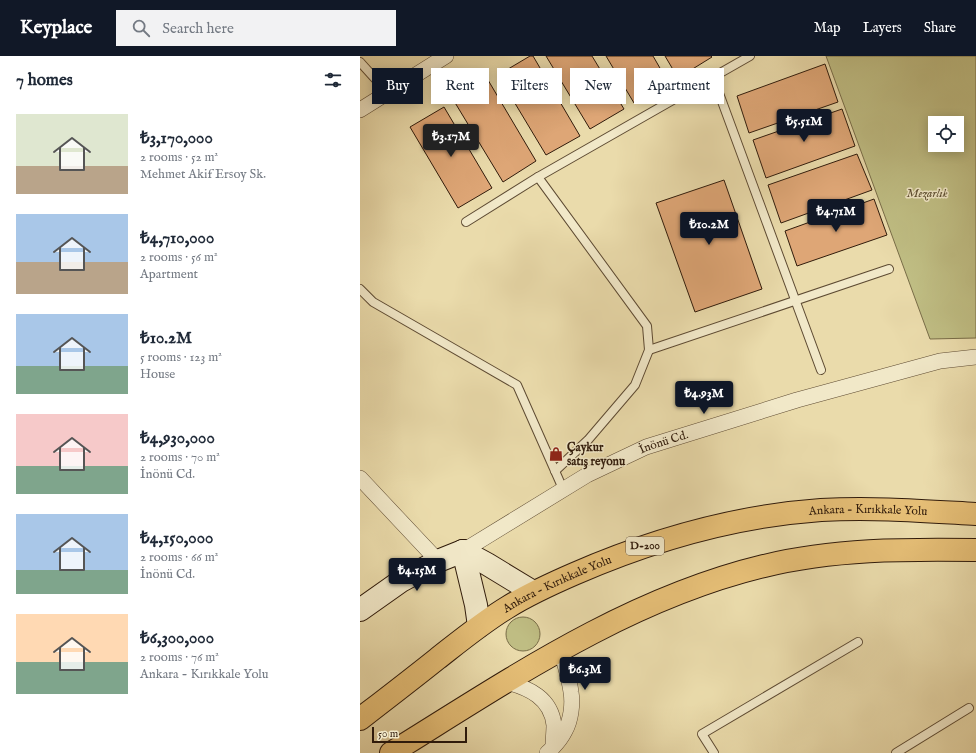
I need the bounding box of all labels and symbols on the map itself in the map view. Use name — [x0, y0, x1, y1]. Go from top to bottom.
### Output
pin: ₺5.51M — [771, 109, 837, 143]
pin: ₺3.17M — [418, 124, 484, 158]
park label: Mezarlık — [907, 186, 948, 201]
pin: ₺4.71M — [803, 199, 869, 233]
pin: ₺10.2M — [676, 212, 742, 246]
pin: ₺4.93M — [671, 381, 737, 415]
street label: İnönü Cd. — [636, 427, 690, 457]
place label: Çaykur satış reyonu — [567, 440, 626, 470]
shop icon: Çaykur satış reyonu — [548, 446, 564, 462]
street label: Ankara - Kırıkkale Yolu — [807, 501, 928, 519]
road number: D-200 — [626, 537, 664, 555]
street label: Ankara - Kırıkkale Yolu — [499, 552, 614, 617]
pin: ₺4.15M — [384, 558, 450, 592]
pin: ₺6.3M — [557, 657, 613, 691]
scale bar — [372, 725, 467, 744]

